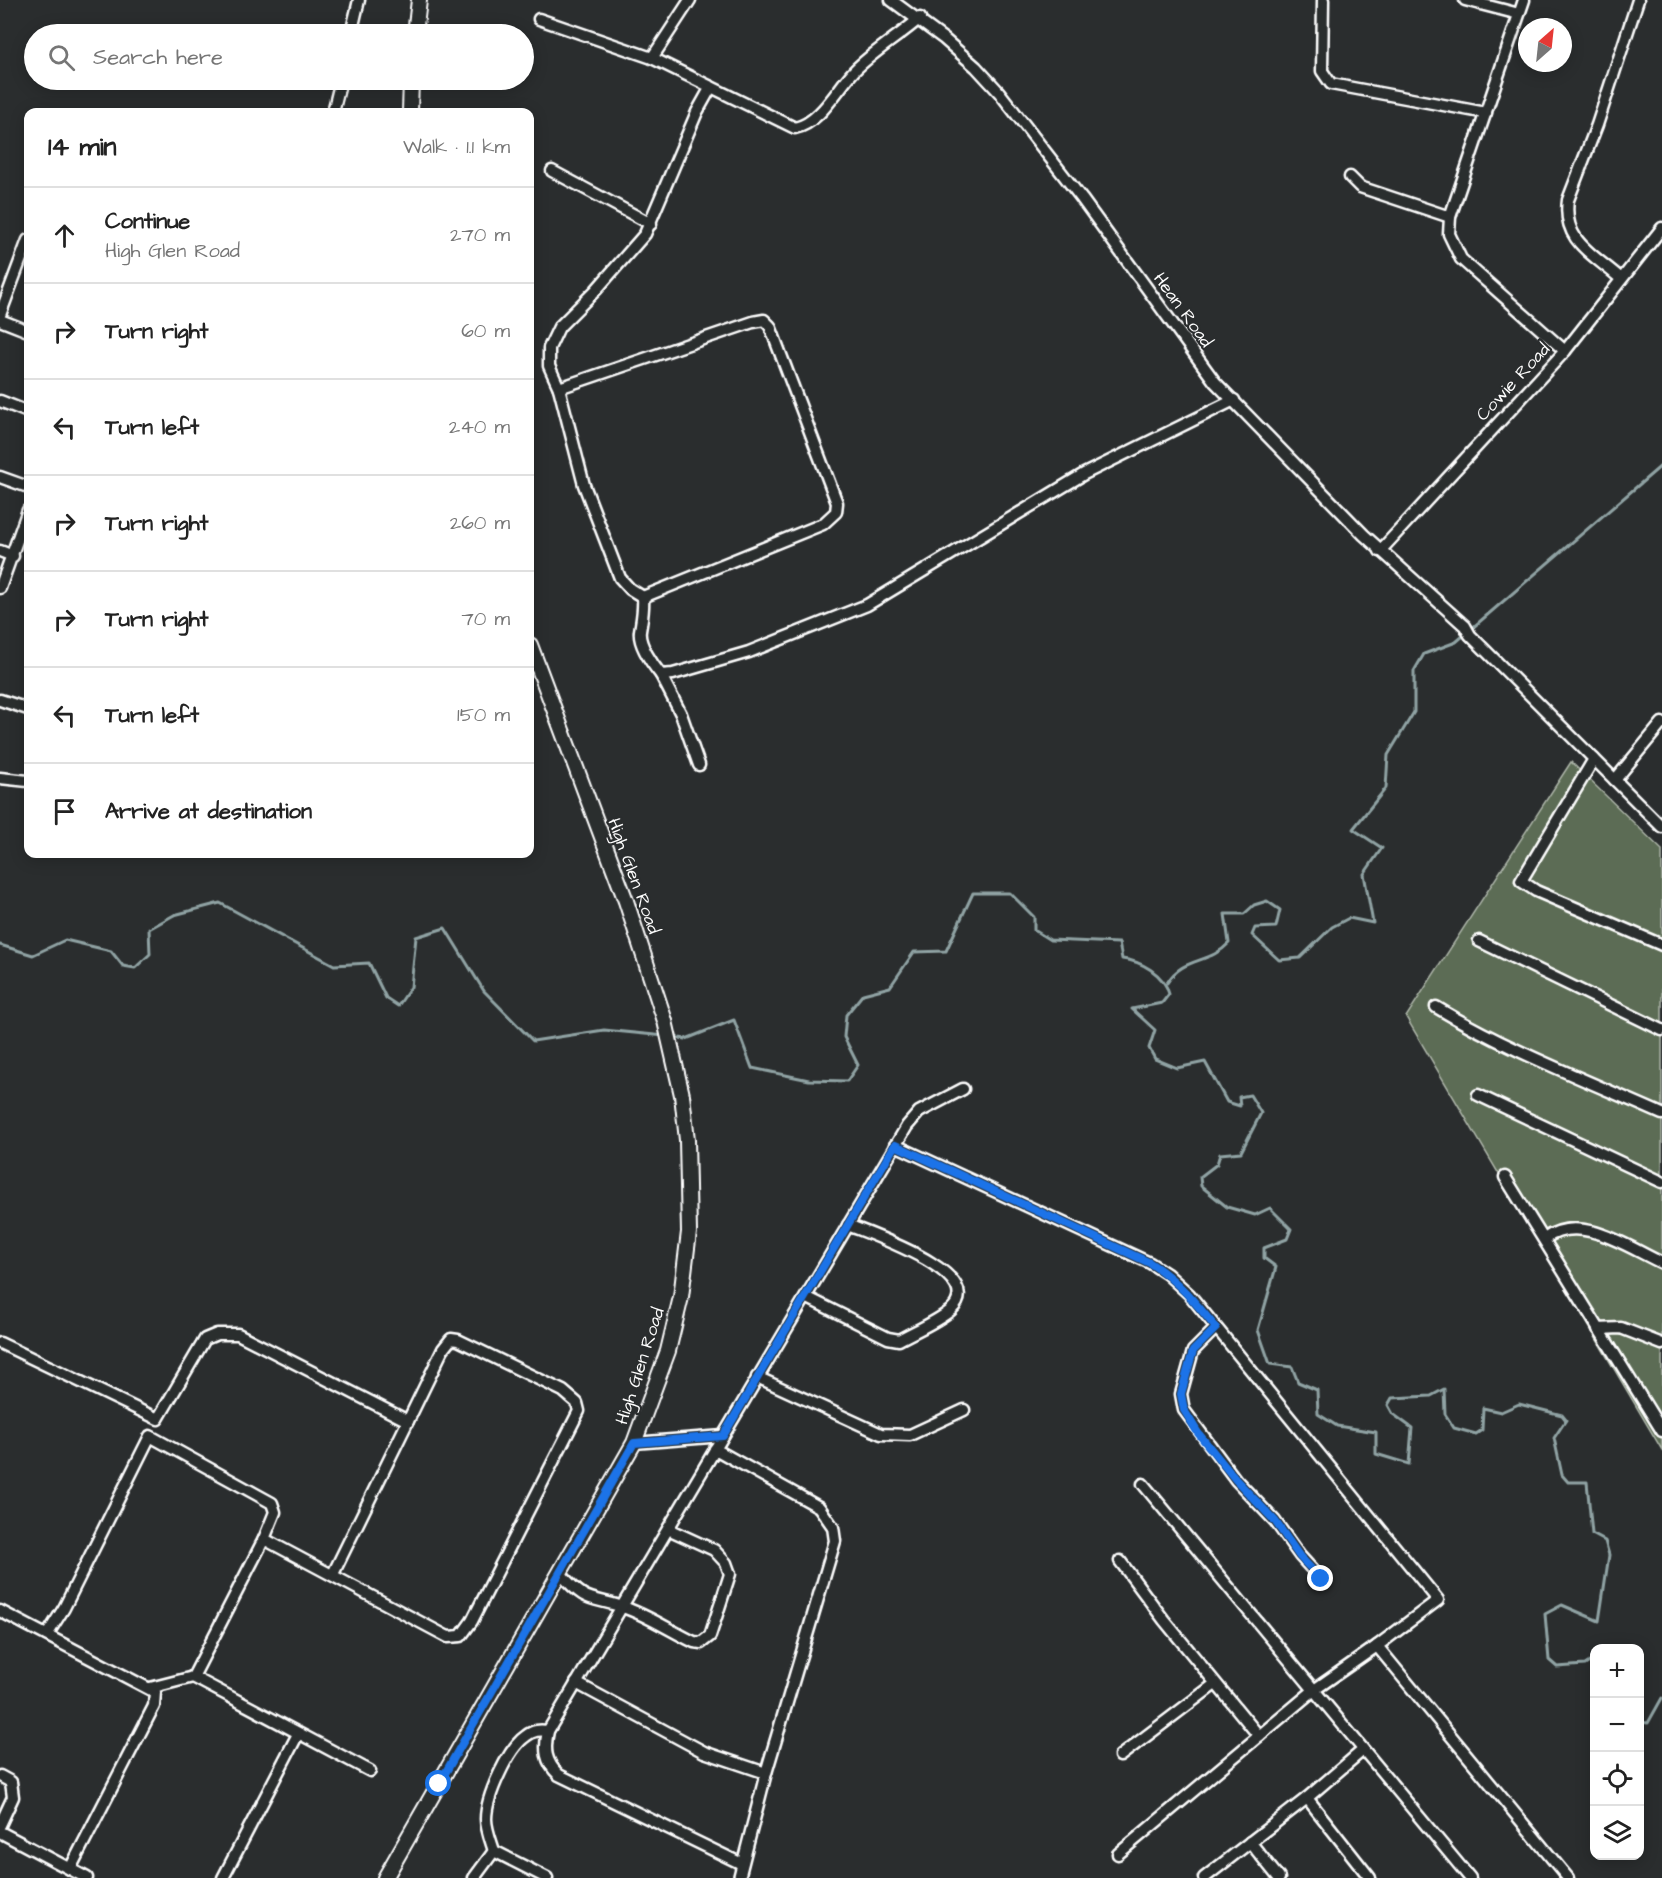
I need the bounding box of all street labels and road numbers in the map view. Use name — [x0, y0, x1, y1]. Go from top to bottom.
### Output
street label: Hean Road — [1147, 267, 1219, 353]
street label: Cowie Road — [1470, 337, 1556, 427]
street label: High Glen Road — [601, 815, 667, 938]
street label: High Glen Road — [609, 1304, 672, 1428]

